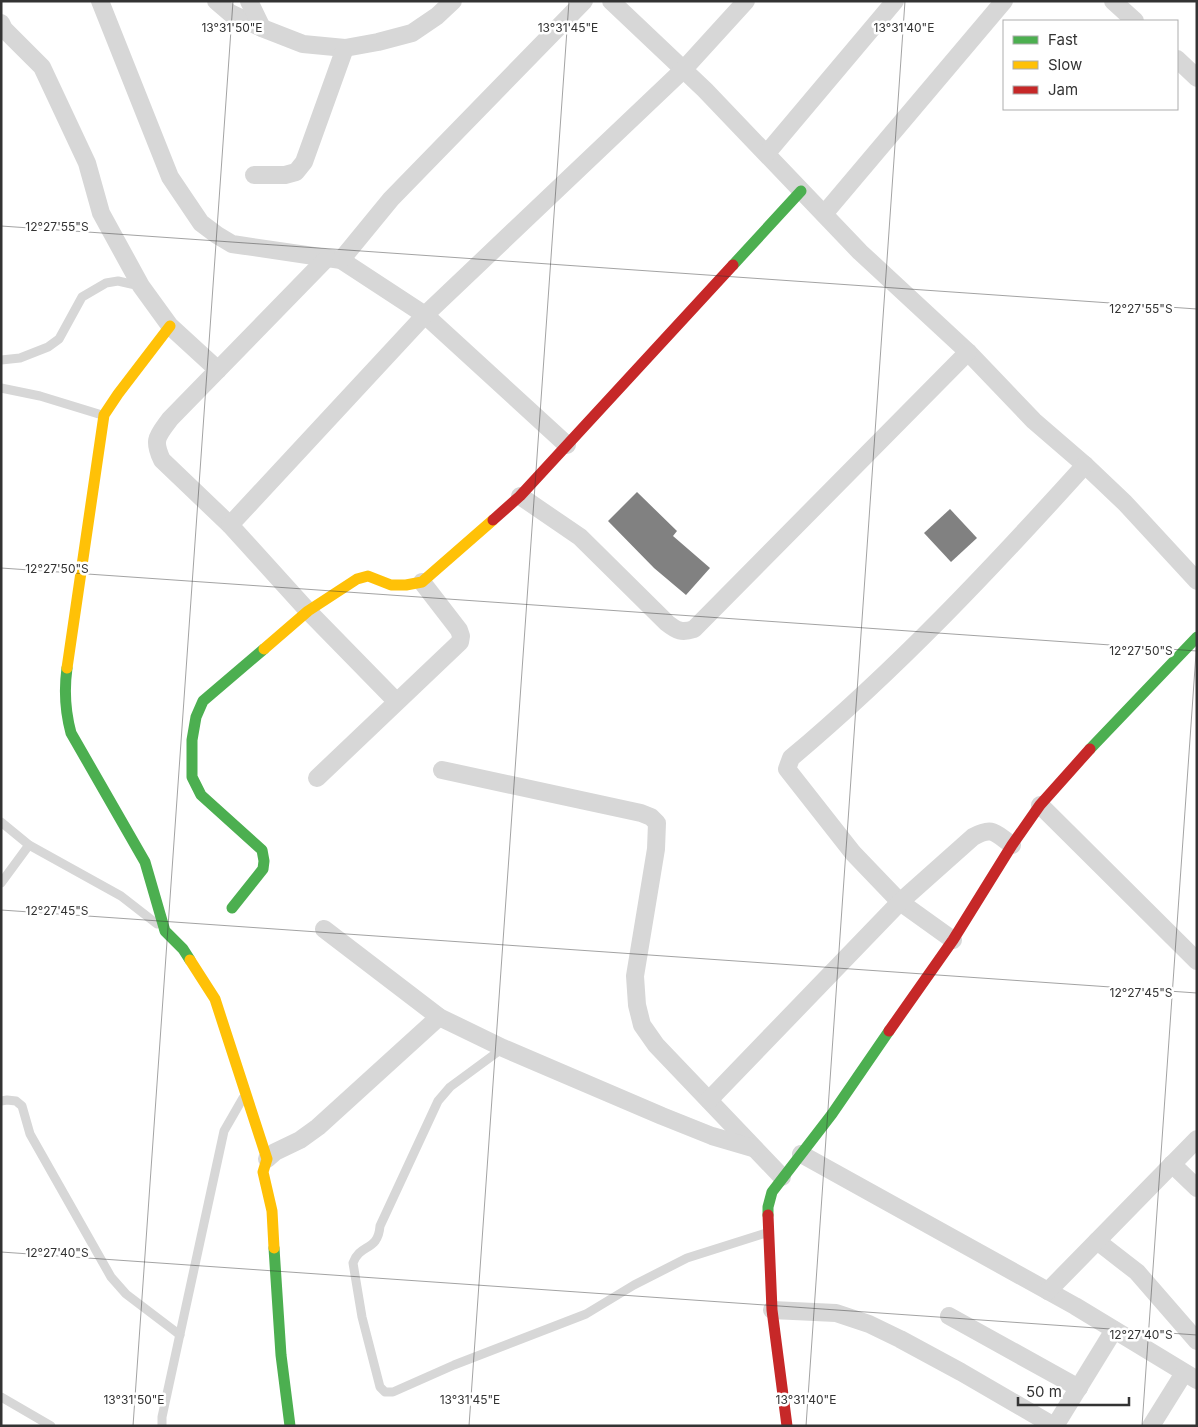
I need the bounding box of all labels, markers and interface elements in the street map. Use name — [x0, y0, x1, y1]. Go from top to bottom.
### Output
text: 13°31'50"E — [201, 20, 263, 35]
text: 13°31'45"E — [538, 20, 598, 35]
text: 13°31'40"E — [874, 20, 934, 35]
legend — [1003, 20, 1178, 110]
text: Fast — [1048, 30, 1078, 49]
text: Slow — [1048, 55, 1082, 74]
text: Jam — [1048, 80, 1078, 99]
text: 12°27'55"S — [25, 219, 89, 234]
text: 12°27'55"S — [1109, 301, 1173, 316]
text: 12°27'50"S — [25, 561, 89, 576]
text: 12°27'50"S — [1109, 643, 1173, 658]
text: 12°27'45"S — [26, 903, 89, 918]
text: 12°27'45"S — [1110, 985, 1173, 1000]
text: 12°27'40"S — [25, 1245, 89, 1260]
text: 12°27'40"S — [1109, 1327, 1173, 1342]
scale bar — [1018, 1374, 1129, 1406]
text: 50 m — [1026, 1382, 1062, 1401]
text: 13°31'50"E — [103, 1392, 165, 1407]
text: 13°31'45"E — [440, 1392, 500, 1407]
text: 13°31'40"E — [776, 1392, 836, 1407]

